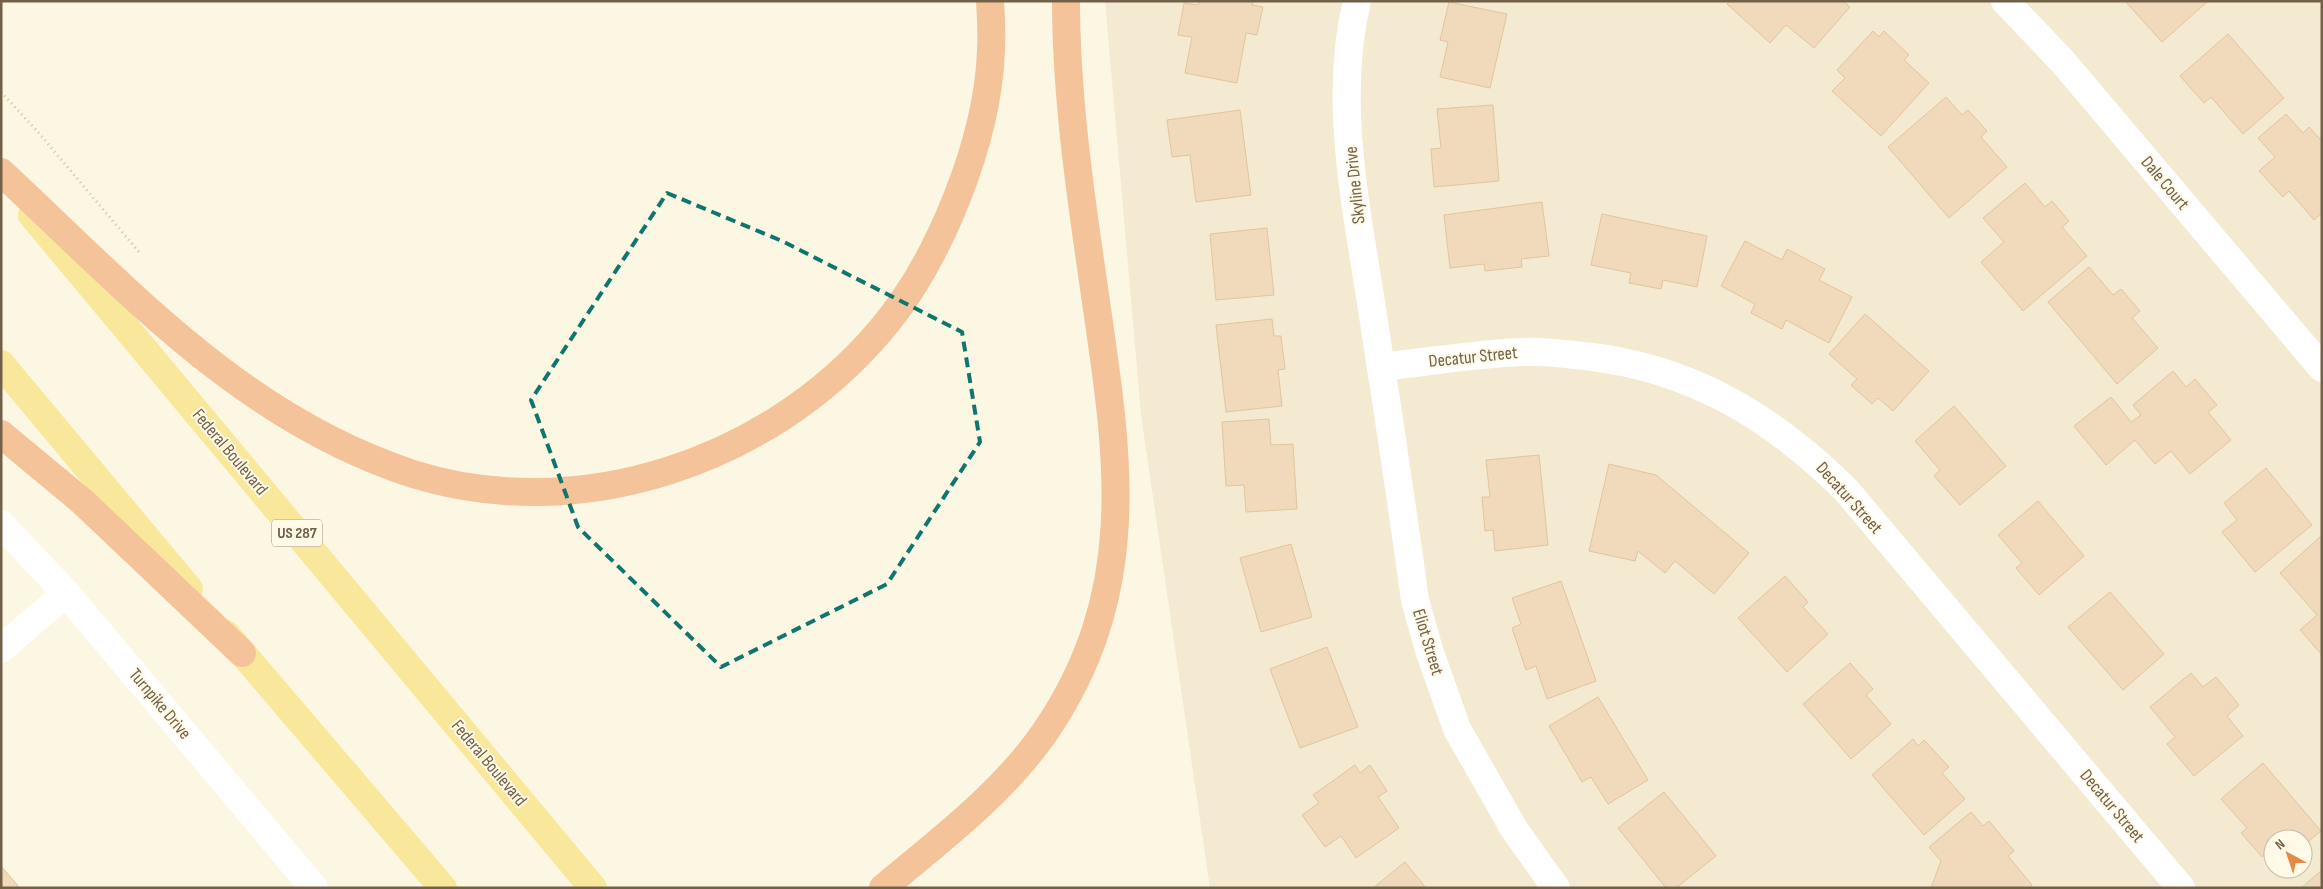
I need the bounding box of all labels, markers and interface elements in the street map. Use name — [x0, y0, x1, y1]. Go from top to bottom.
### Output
street label: Skyline Drive — [1340, 145, 1370, 225]
street label: Dale Court — [2137, 152, 2194, 214]
street label: Decatur Street — [1428, 342, 1519, 372]
street label: Federal Boulevard — [188, 405, 272, 499]
street label: Decatur Street — [1811, 458, 1887, 538]
road number: US 287 — [272, 520, 322, 546]
street label: Eliot Street — [1408, 606, 1448, 678]
street label: Turnpike Drive — [125, 665, 195, 743]
street label: Federal Boulevard — [447, 716, 531, 810]
street label: Decatur Street — [2075, 765, 2149, 847]
north arrow — [2263, 829, 2313, 879]
text: N — [2272, 836, 2288, 853]

